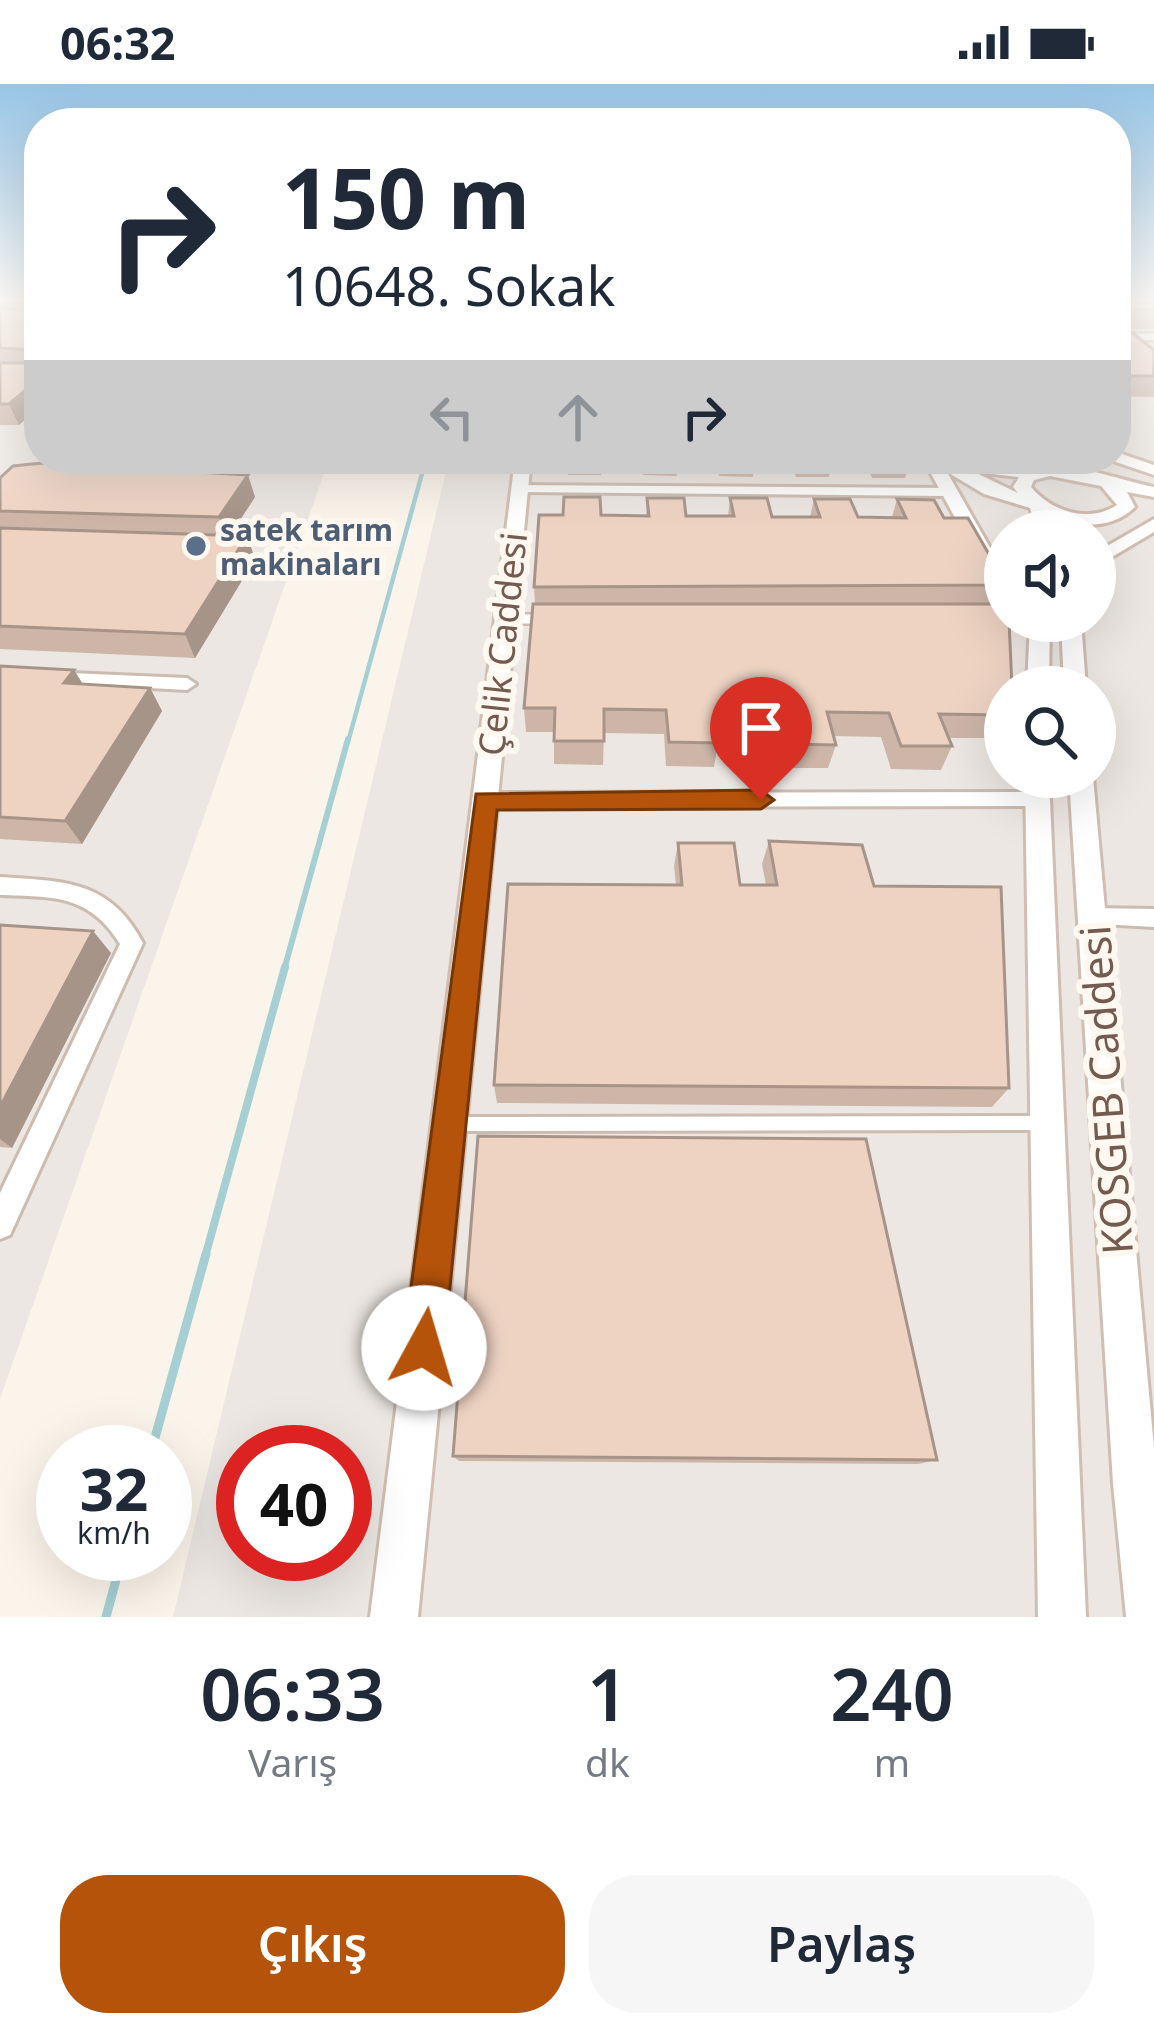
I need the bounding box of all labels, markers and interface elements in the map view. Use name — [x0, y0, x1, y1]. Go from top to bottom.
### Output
text: 06:32 — [60, 12, 176, 73]
text: 150 m — [282, 139, 530, 254]
icon: right — [84, 156, 240, 312]
text: 10648. Sokak — [282, 248, 615, 322]
icon: left — [419, 384, 485, 450]
icon: ahead — [545, 384, 611, 450]
icon: right — [671, 384, 737, 450]
place label: satek tarım makinaları — [220, 509, 393, 584]
map controls — [984, 510, 1116, 798]
button: sound — [984, 510, 1116, 642]
street label: Çelik Caddesi — [466, 530, 538, 758]
marker: satek tarım makinaları — [183, 533, 209, 559]
button: search — [984, 666, 1116, 798]
pin — [710, 677, 812, 800]
icon: arrive — [728, 695, 794, 761]
street label: KOSGEB Caddesi — [1065, 924, 1145, 1256]
position arrow — [361, 1285, 487, 1411]
speed limit sign: 40 — [216, 1425, 372, 1581]
text: 32 — [80, 1447, 148, 1529]
text: km/h — [77, 1512, 151, 1553]
text: 06:33 — [200, 1644, 385, 1742]
text: 1 — [587, 1644, 628, 1742]
text: 240 — [830, 1644, 954, 1742]
text: Varış — [248, 1735, 337, 1788]
text: dk — [585, 1735, 630, 1788]
text: m — [874, 1735, 910, 1788]
button: Çıkış — [60, 1875, 565, 2013]
button: Paylaş — [589, 1875, 1094, 2013]

